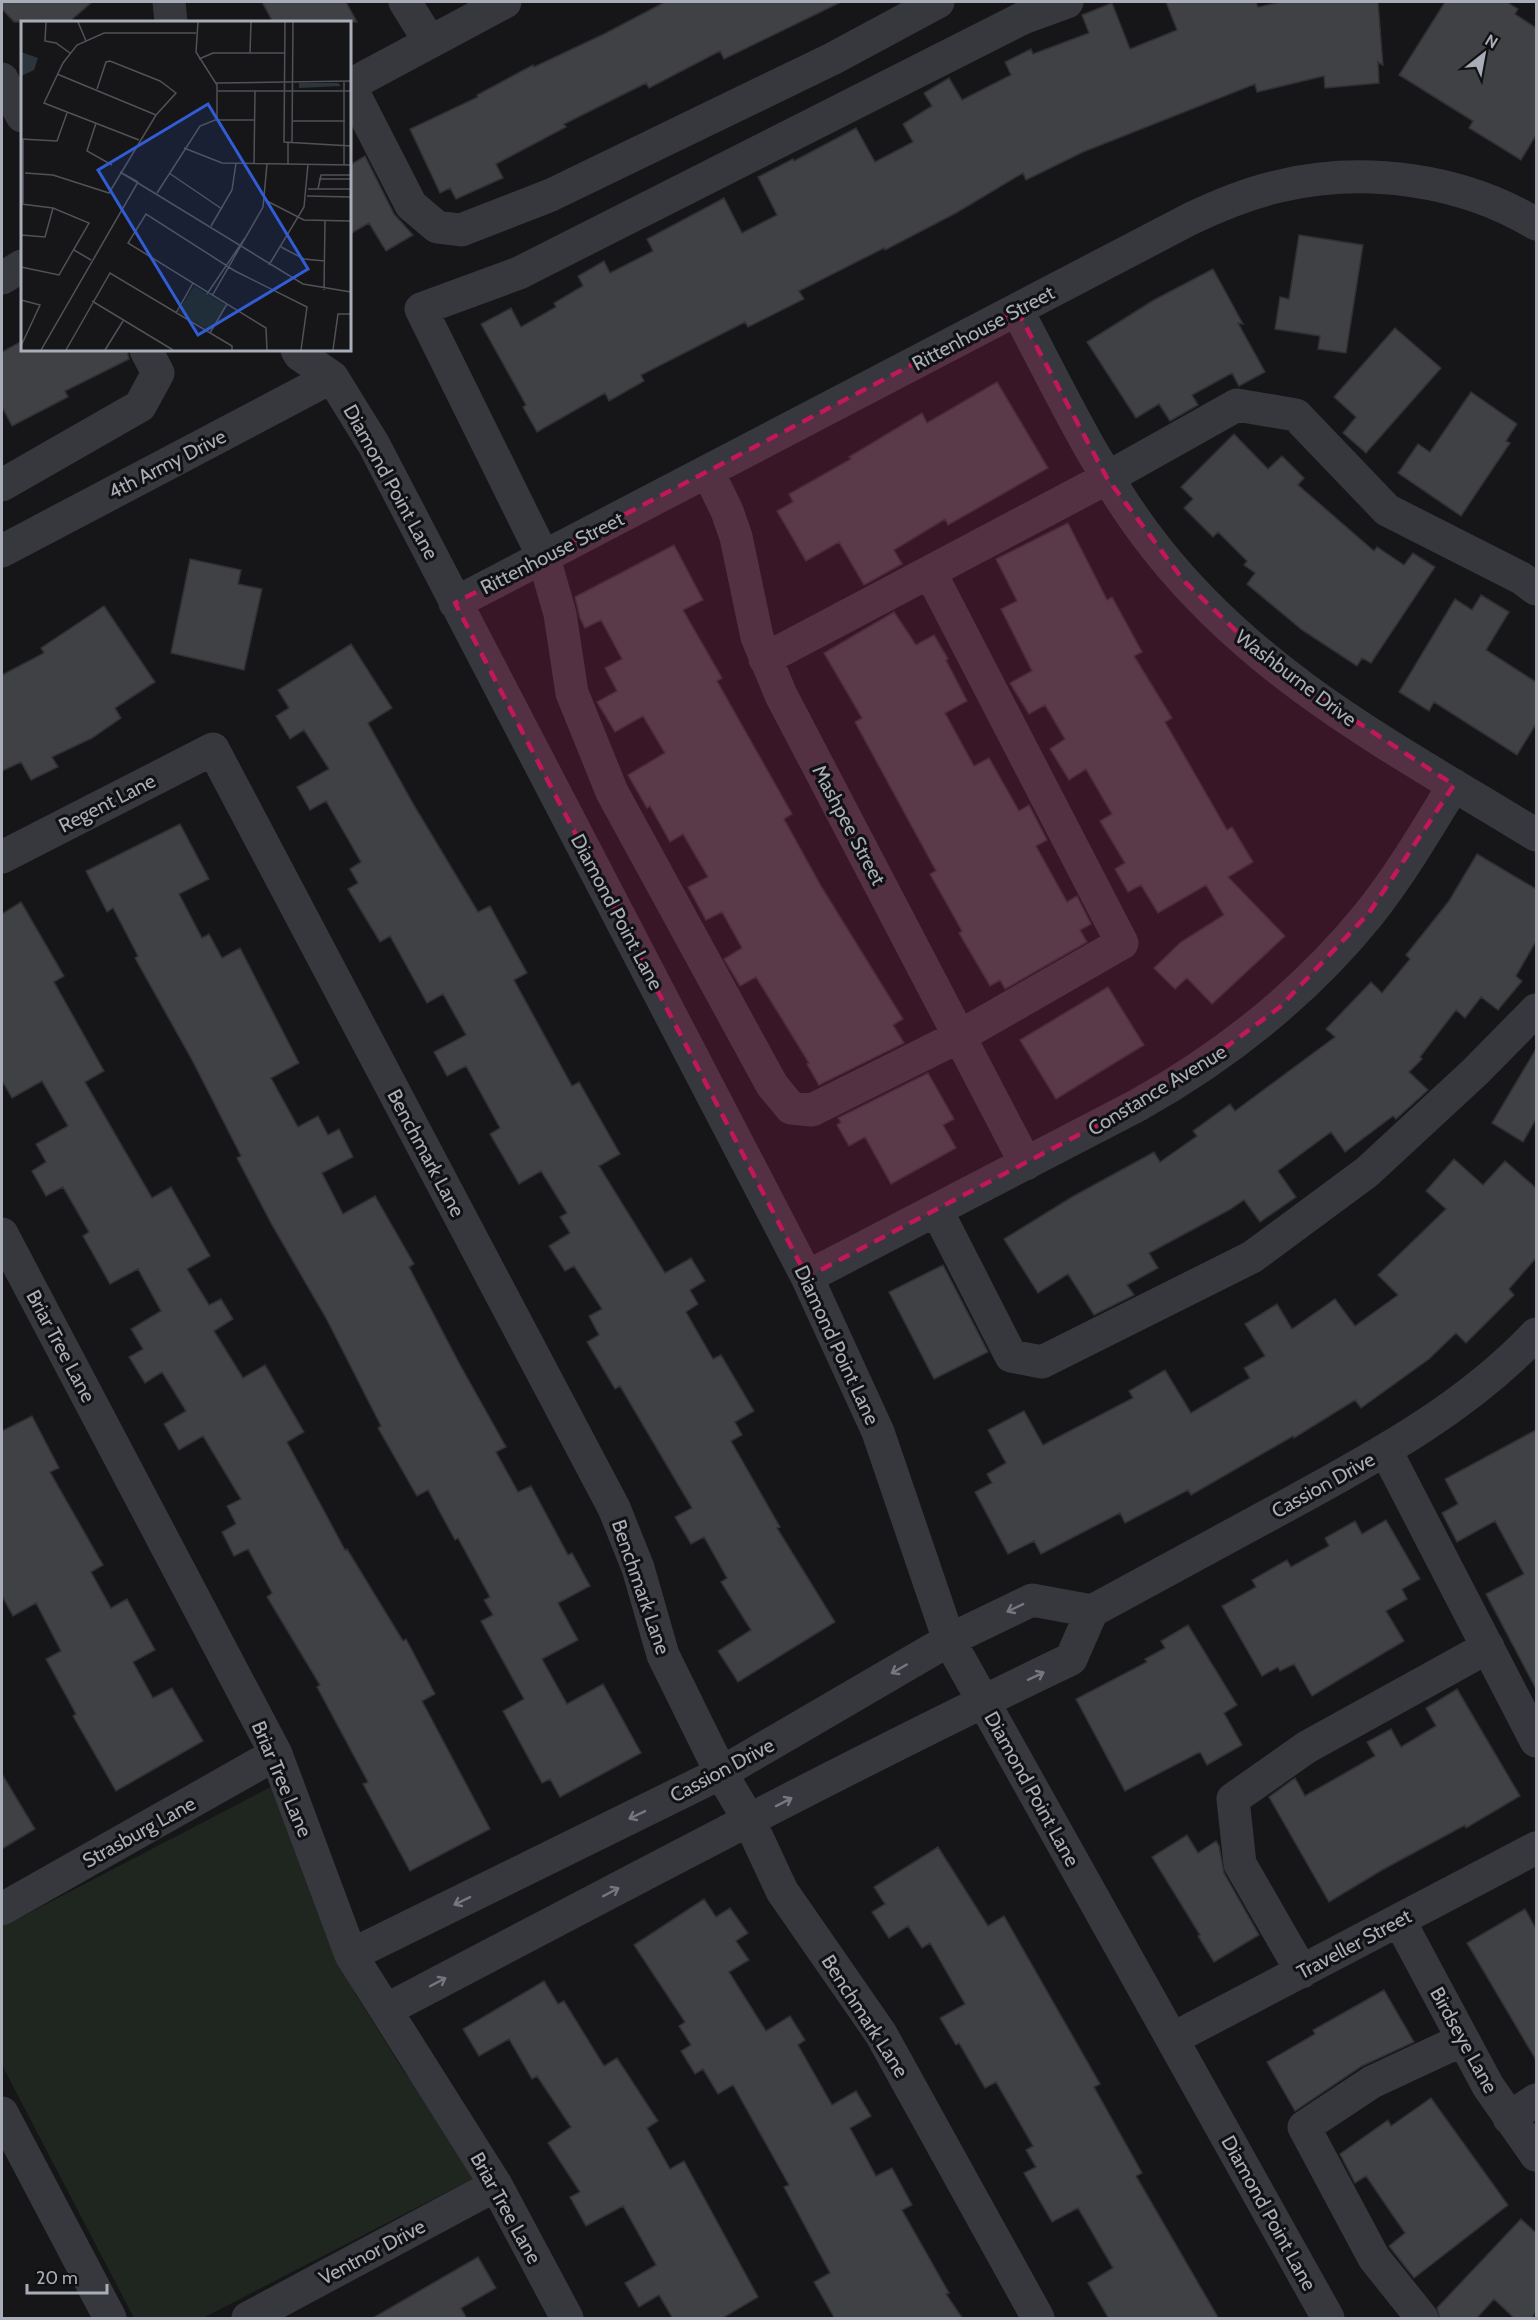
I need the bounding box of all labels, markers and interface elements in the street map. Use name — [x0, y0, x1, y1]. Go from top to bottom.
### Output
inset map — [21, 21, 351, 351]
north arrow — [1454, 24, 1514, 84]
text: N — [1482, 31, 1501, 53]
street label: Rittenhouse Street — [908, 280, 1058, 376]
street label: Diamond Point Lane — [339, 400, 443, 564]
street label: 4th Army Drive — [104, 424, 230, 504]
street label: Rittenhouse Street — [476, 506, 628, 599]
street label: Washburne Drive — [1231, 625, 1361, 731]
street label: Mashpee Street — [807, 761, 891, 889]
street label: Regent Lane — [55, 768, 159, 838]
street label: Diamond Point Lane — [566, 830, 668, 994]
street label: Constance Avenue — [1083, 1039, 1231, 1141]
street label: Benchmark Lane — [382, 1085, 470, 1221]
street label: Diamond Point Lane — [790, 1261, 884, 1429]
street label: Briar Tree Lane — [21, 1286, 101, 1406]
street label: Cassion Drive — [1267, 1447, 1379, 1523]
street label: Benchmark Lane — [607, 1516, 675, 1658]
one-way arrow — [1007, 1602, 1025, 1614]
one-way arrow — [891, 1664, 908, 1676]
one-way arrow — [1027, 1670, 1045, 1682]
street label: Diamond Point Lane — [980, 1707, 1084, 1871]
street label: Briar Tree Lane — [247, 1717, 317, 1841]
street label: Cassion Drive — [666, 1733, 778, 1807]
street label: Strasburg Lane — [78, 1791, 200, 1873]
one-way arrow — [774, 1796, 792, 1808]
one-way arrow — [628, 1809, 646, 1821]
one-way arrow — [601, 1886, 619, 1897]
one-way arrow — [453, 1895, 471, 1907]
street label: Traveller Street — [1293, 1904, 1415, 1984]
street label: Benchmark Lane — [816, 1950, 914, 2082]
one-way arrow — [429, 1976, 447, 1988]
street label: Birdseye Lane — [1425, 1983, 1503, 2097]
street label: Diamond Point Lane — [1217, 2131, 1321, 2295]
street label: Briar Tree Lane — [465, 2148, 547, 2268]
street label: Ventnor Drive — [315, 2214, 429, 2290]
scale bar — [27, 2257, 106, 2295]
text: 20 m — [36, 2267, 78, 2289]

